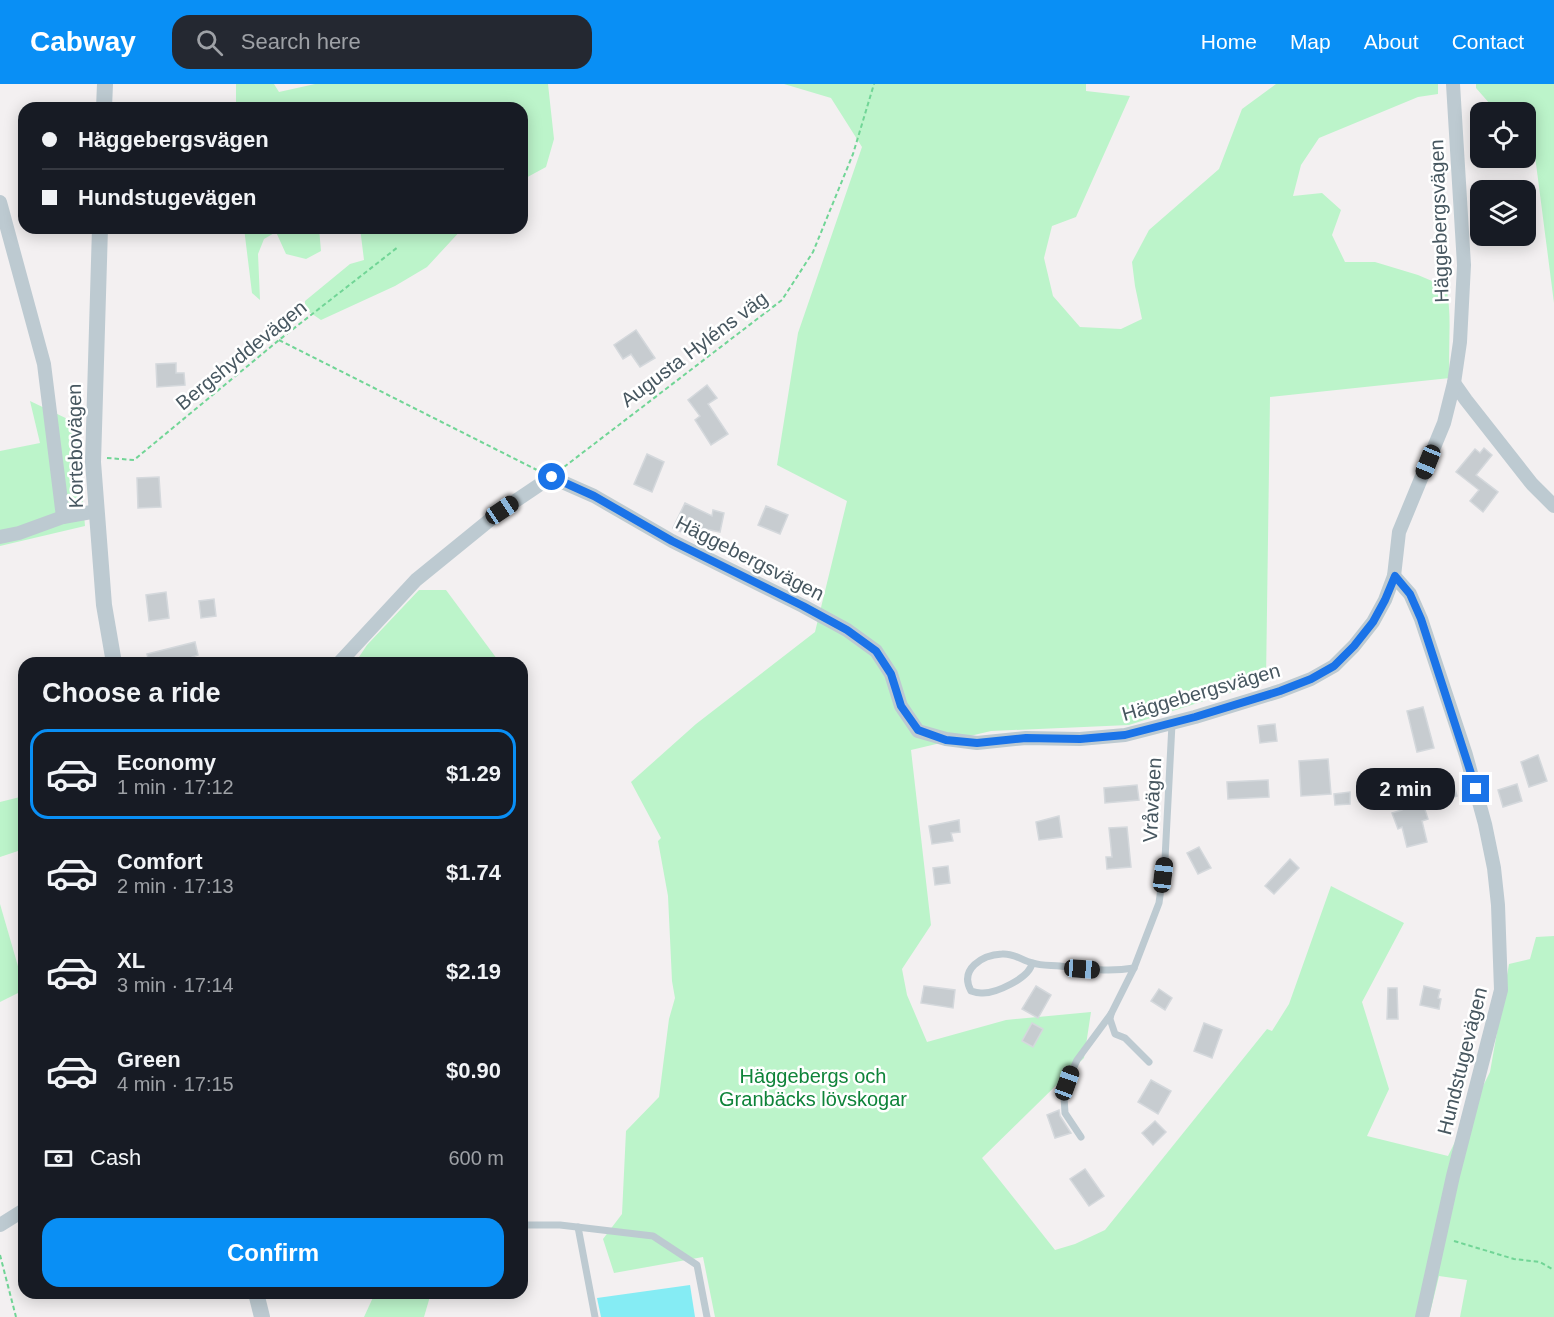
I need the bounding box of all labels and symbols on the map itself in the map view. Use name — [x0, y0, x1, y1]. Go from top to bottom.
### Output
street label: Häggebergsvägen — [1425, 139, 1453, 303]
street label: Augusta Hyléns väg — [616, 287, 772, 411]
street label: Bergshyddevägen — [171, 296, 311, 414]
street label: Kortebovägen — [63, 384, 87, 508]
car — [1413, 442, 1443, 482]
route start — [538, 463, 565, 490]
car — [482, 492, 522, 528]
street label: Häggebergsvägen — [672, 511, 828, 605]
street label: Häggebergsvägen — [1119, 659, 1283, 725]
street label: Vråvägen — [1139, 757, 1165, 843]
callout: 2 min — [1356, 768, 1455, 810]
route end — [1462, 775, 1489, 802]
car — [1152, 856, 1174, 894]
car — [1063, 959, 1101, 979]
street label: Hundstugevägen — [1433, 985, 1491, 1137]
car — [1052, 1063, 1082, 1103]
park label: Häggebergs och Granbäcks lövskogar — [719, 1065, 907, 1110]

